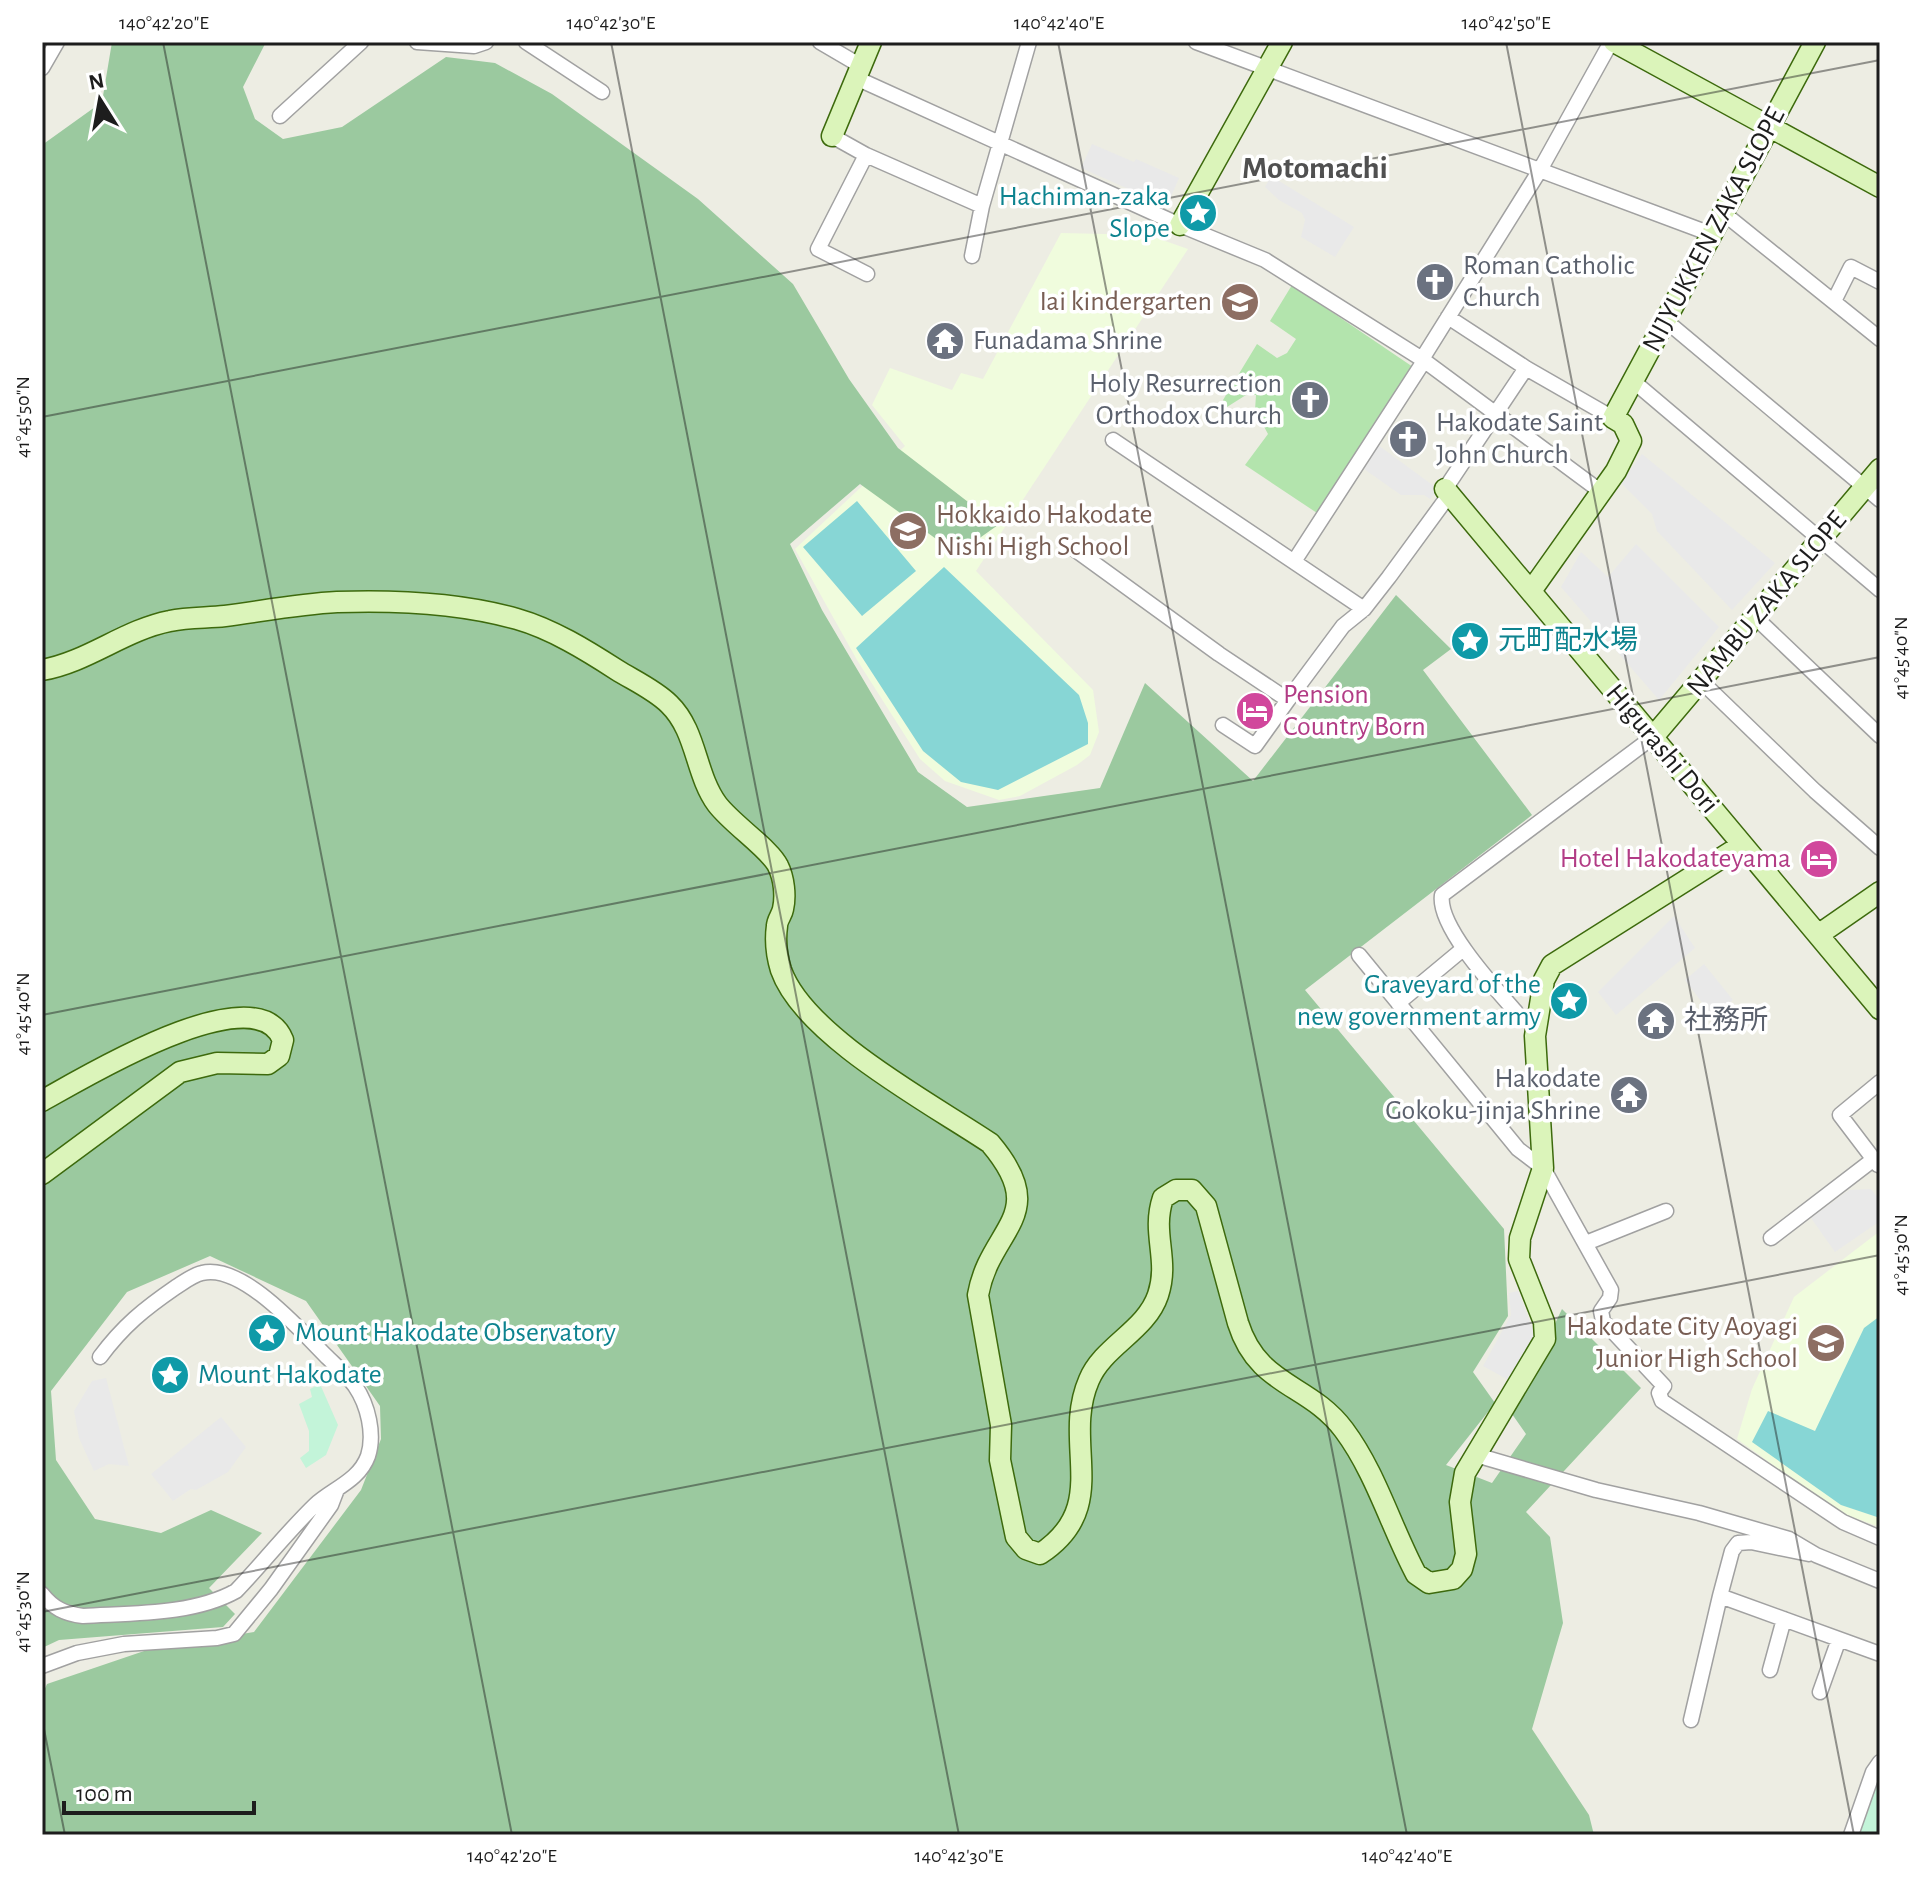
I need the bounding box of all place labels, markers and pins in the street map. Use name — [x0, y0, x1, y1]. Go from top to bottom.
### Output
place label: Hachiman-zaka Slope — [999, 183, 1170, 243]
place icon: Hachiman-zaka Slope — [1177, 192, 1219, 234]
place label: Roman Catholic Church — [1463, 252, 1635, 312]
church icon: Roman Catholic Church — [1414, 261, 1456, 303]
school or university icon: Iai kindergarten — [1219, 281, 1261, 323]
place label: Iai kindergarten — [1039, 288, 1212, 316]
temple icon: Funadama Shrine — [924, 320, 966, 362]
place label: Funadama Shrine — [973, 327, 1163, 355]
place label: Holy Resurrection Orthodox Church — [1089, 370, 1282, 430]
church icon: Holy Resurrection Orthodox Church — [1289, 379, 1331, 421]
place label: Hakodate Saint John Church — [1436, 409, 1603, 469]
church icon: Hakodate Saint John Church — [1387, 418, 1429, 460]
place label: Hokkaido Hakodate Nishi High School — [936, 501, 1152, 561]
school or university icon: Hokkaido Hakodate Nishi High School — [887, 510, 929, 552]
place icon: 元町配水場 — [1449, 620, 1491, 662]
place label: 元町配水場 — [1498, 625, 1638, 655]
place label: Pension Country Born — [1283, 681, 1426, 741]
hotel icon: Pension Country Born — [1234, 690, 1276, 732]
hotel icon: Hotel Hakodateyama — [1798, 838, 1840, 880]
place label: Hotel Hakodateyama — [1560, 845, 1791, 873]
place label: Graveyard of the new government army — [1297, 971, 1541, 1031]
place icon: Graveyard of the new government army — [1548, 980, 1590, 1022]
temple icon: 社務所 — [1635, 1000, 1677, 1042]
place label: 社務所 — [1684, 1005, 1768, 1035]
place label: Hakodate Gokoku-jinja Shrine — [1385, 1065, 1601, 1125]
temple icon: Hakodate Gokoku-jinja Shrine — [1608, 1074, 1650, 1116]
place icon: Mount Hakodate Observatory — [246, 1312, 288, 1354]
place label: Hakodate City Aoyagi Junior High School — [1566, 1313, 1798, 1373]
place label: Mount Hakodate Observatory — [295, 1319, 616, 1347]
school or university icon: Hakodate City Aoyagi Junior High School — [1805, 1322, 1847, 1364]
place icon: Mount Hakodate — [149, 1354, 191, 1396]
place label: Mount Hakodate — [198, 1361, 382, 1389]

